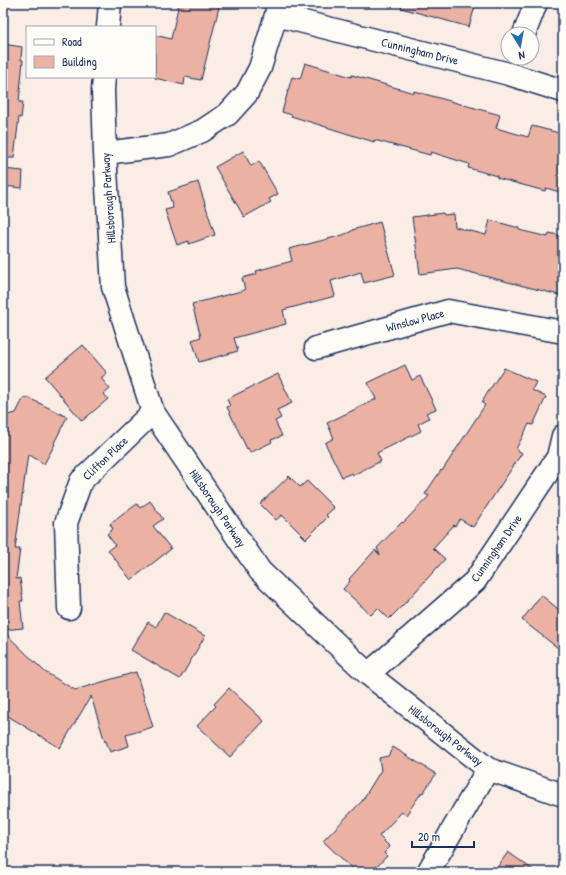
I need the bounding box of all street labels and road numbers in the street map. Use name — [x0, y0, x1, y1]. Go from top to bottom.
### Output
street label: Cunningham Drive — [380, 33, 461, 69]
street label: Hillsborough Parkway — [96, 152, 120, 244]
street label: Winslow Place — [384, 304, 446, 336]
street label: Clifton Place — [79, 432, 132, 484]
street label: Hillsborough Parkway — [186, 466, 250, 550]
street label: Cunningham Drive — [466, 511, 526, 585]
street label: Hillsborough Parkway — [405, 700, 487, 770]

